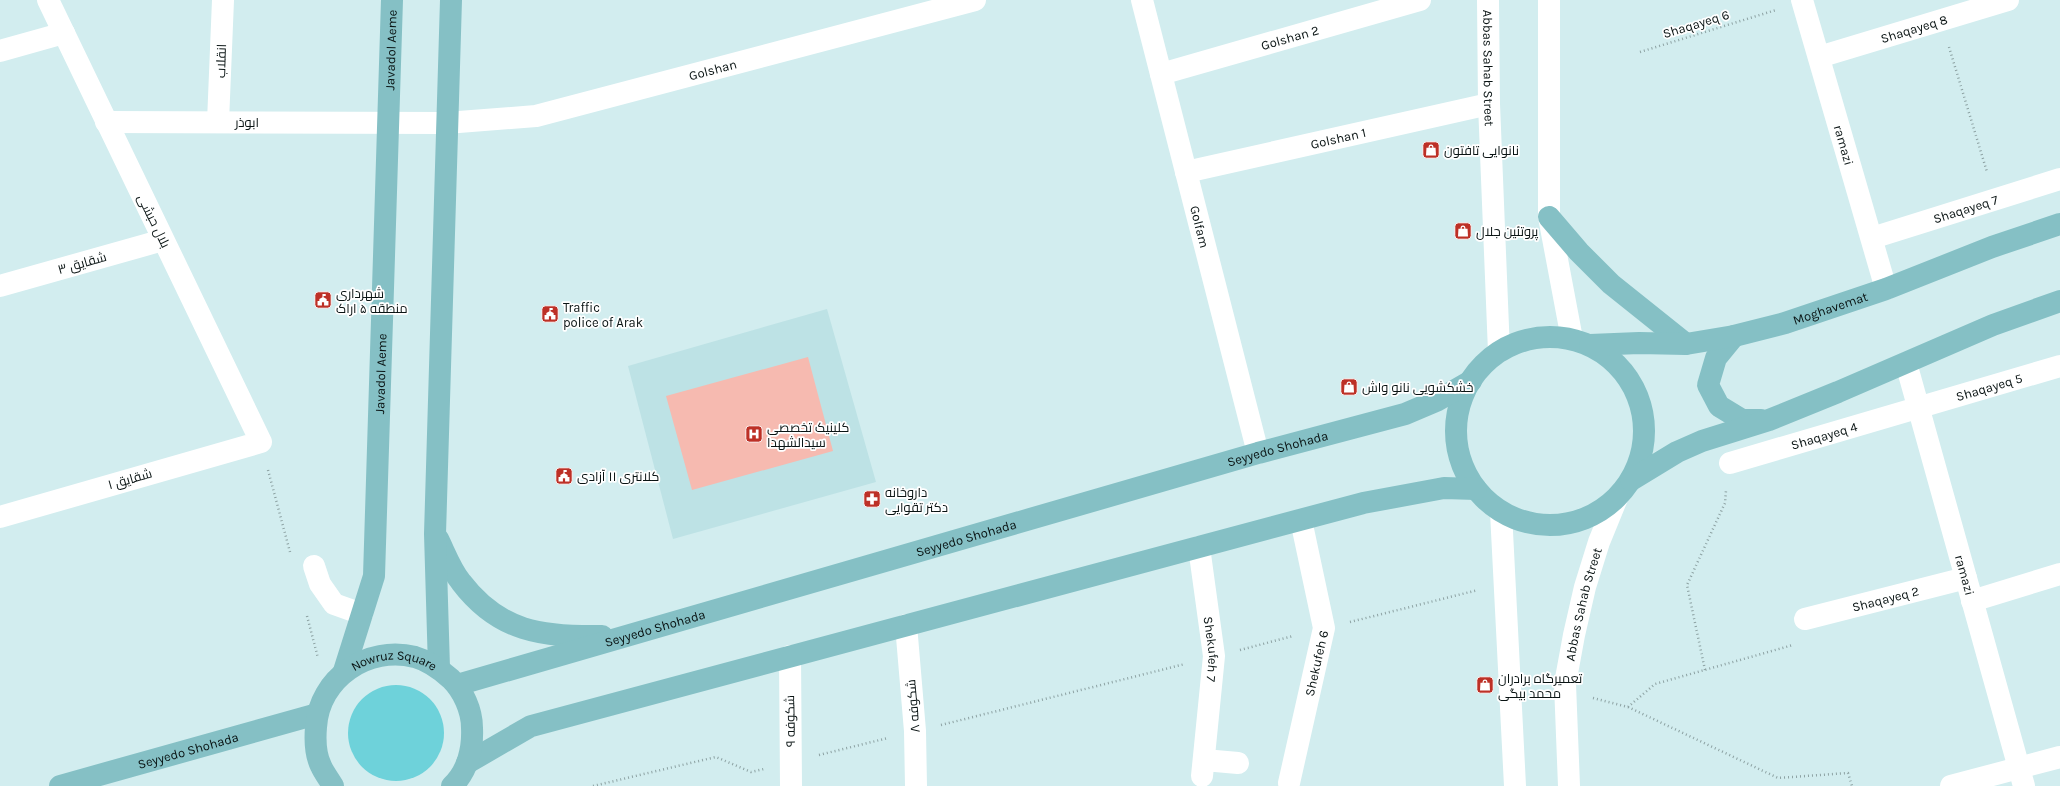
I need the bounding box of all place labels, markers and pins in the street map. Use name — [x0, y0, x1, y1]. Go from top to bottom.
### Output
shop icon: نانوایی تافتون — [1421, 140, 1441, 160]
place label: نانوایی تافتون — [1444, 143, 1519, 158]
shop icon: پروتئین جلال — [1453, 221, 1473, 241]
place label: پروتئین جلال — [1476, 224, 1539, 241]
place label: شهرداری منطقه ۵ اراک — [336, 286, 408, 316]
public building icon: شهرداری منطقه ۵ اراک — [313, 290, 333, 310]
place label: Traffic police of Arak — [563, 300, 643, 330]
public building icon: Traffic police of Arak — [540, 304, 560, 324]
shop icon: خشکشویی نانو واش — [1339, 377, 1359, 397]
place label: خشکشویی نانو واش — [1362, 380, 1473, 395]
place label: کلینیک تخصصی سیدالشهدا — [767, 420, 849, 450]
hospital icon: کلینیک تخصصی سیدالشهدا — [744, 424, 764, 444]
public building icon: کلانتری ۱۱ آزادی — [554, 466, 574, 486]
place label: کلانتری ۱۱ آزادی — [577, 469, 659, 484]
place label: داروخانه دکتر تقوایی — [885, 485, 948, 515]
pharmacy icon: داروخانه دکتر تقوایی — [862, 489, 882, 509]
place label: تعمیرگاه برادران محمد بیگی — [1498, 671, 1583, 701]
shop icon: تعمیرگاه برادران محمد بیگی — [1475, 675, 1495, 695]

